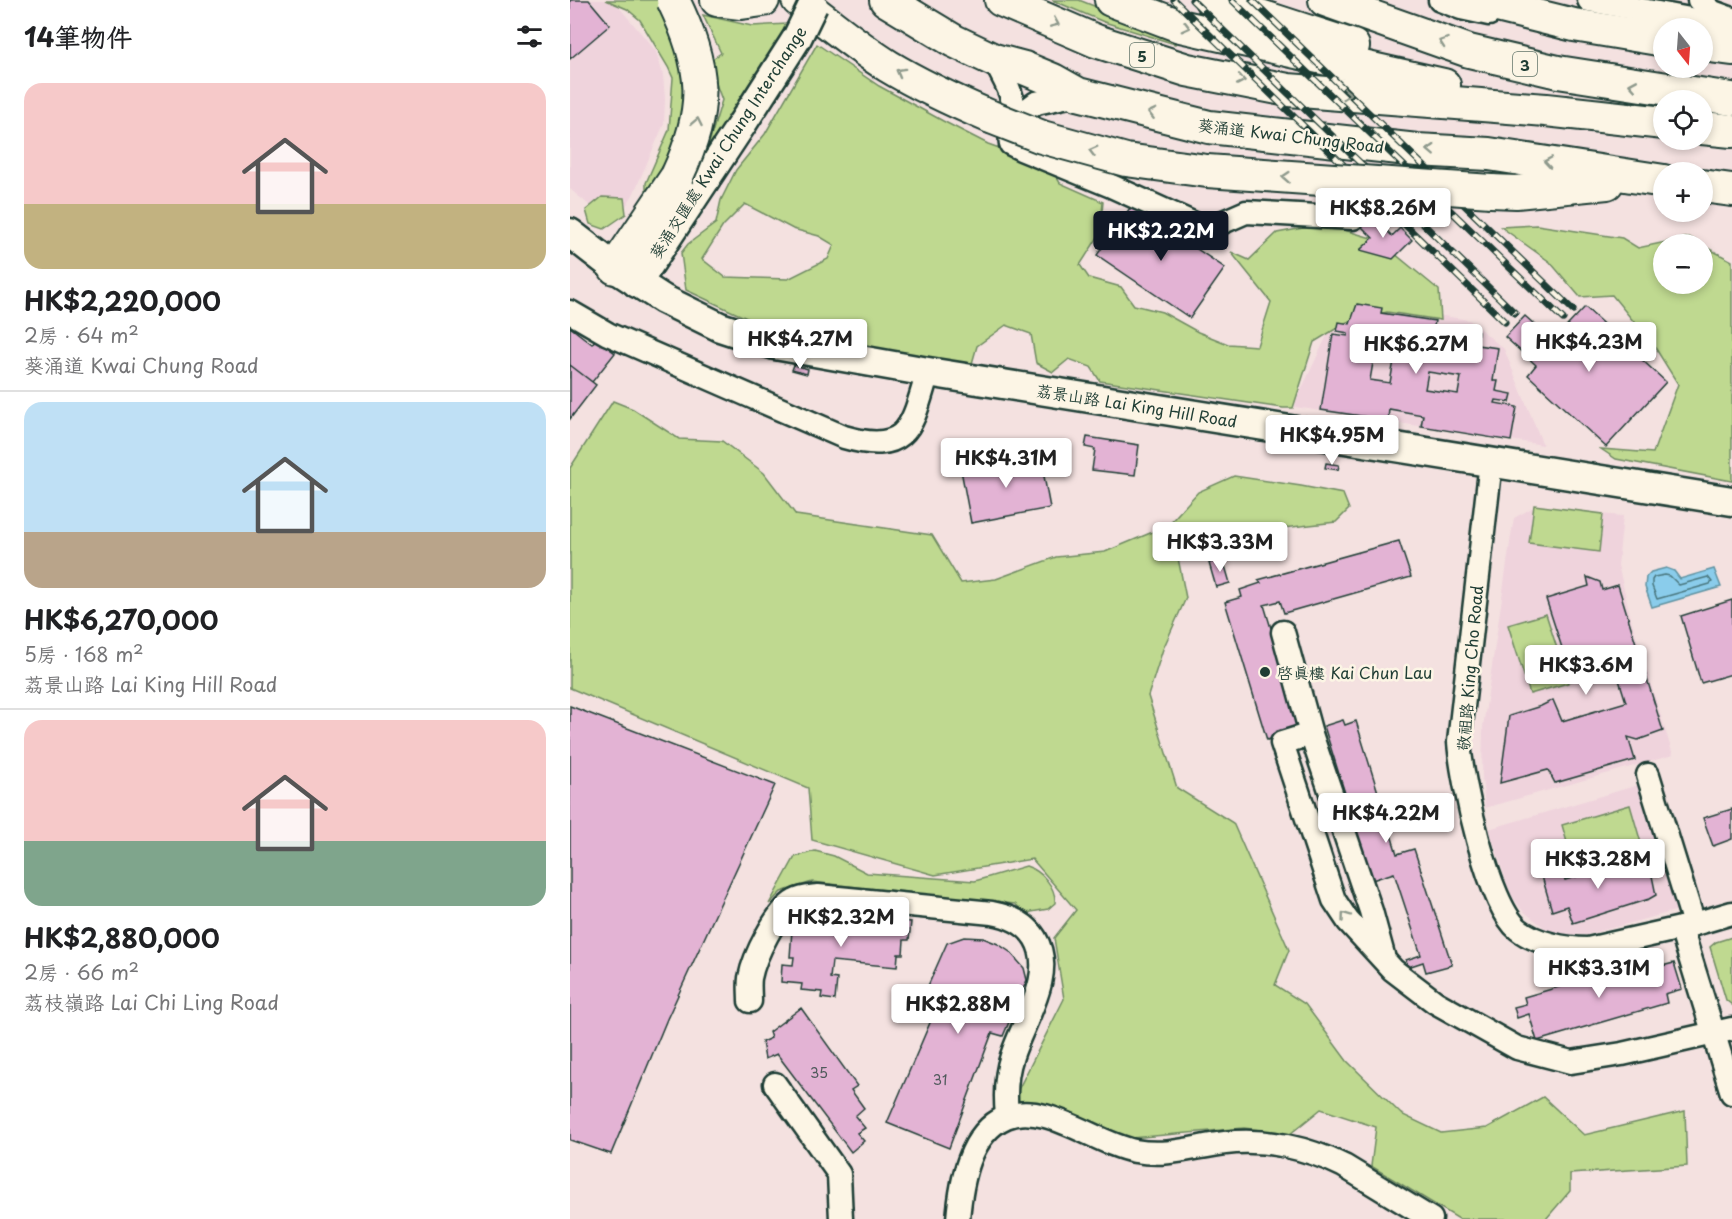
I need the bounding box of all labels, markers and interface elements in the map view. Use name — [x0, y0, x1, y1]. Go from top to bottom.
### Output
one-way arrow — [1049, 16, 1060, 28]
text: 14筆物件 — [24, 17, 132, 56]
north arrow — [1653, 18, 1713, 78]
map controls — [1653, 18, 1713, 294]
icon: filters — [513, 20, 546, 53]
one-way arrow — [1180, 20, 1191, 32]
street label: 葵涌交匯處 Kwai Chung Interchange — [643, 21, 812, 263]
one-way arrow — [1438, 36, 1449, 49]
road number: 5 — [1130, 43, 1154, 67]
road number: 3 — [1513, 52, 1537, 76]
one-way arrow — [896, 68, 906, 80]
one-way arrow — [1236, 73, 1246, 86]
one-way arrow — [1628, 79, 1637, 91]
one-way arrow — [1342, 87, 1351, 100]
button: locate — [1653, 90, 1713, 150]
one-way arrow — [1148, 107, 1158, 120]
street label: 葵涌道 Kwai Chung Road — [1196, 112, 1386, 158]
one-way arrow — [690, 117, 703, 127]
icon: home — [231, 122, 339, 230]
one-way arrow — [1426, 144, 1435, 157]
one-way arrow — [1088, 145, 1098, 158]
one-way arrow — [1543, 157, 1552, 169]
button: + — [1653, 162, 1713, 222]
one-way arrow — [1281, 171, 1290, 184]
pin: HK$8.26M — [1321, 188, 1445, 239]
text: HK$8.26M — [1330, 192, 1436, 222]
pin: HK$2.22M — [1099, 211, 1223, 262]
text: HK$2.22M — [1107, 215, 1215, 245]
button: − — [1653, 234, 1713, 294]
text: HK$2,220,000 — [24, 281, 221, 320]
pin: HK$4.27M — [738, 319, 862, 370]
text: 2房 · 64 m² — [24, 320, 139, 350]
pin: HK$4.23M — [1527, 322, 1651, 373]
text: HK$4.27M — [747, 323, 853, 353]
pin: HK$6.27M — [1354, 324, 1478, 375]
text: HK$4.23M — [1535, 326, 1643, 356]
text: HK$6.27M — [1364, 328, 1468, 358]
text: 葵涌道 Kwai Chung Road — [24, 350, 259, 380]
street label: 荔景山路 Lai King Hill Road — [1035, 377, 1239, 433]
pin: HK$4.95M — [1270, 415, 1394, 466]
text: HK$4.95M — [1280, 419, 1384, 449]
pin: HK$4.31M — [944, 438, 1068, 489]
icon: home — [231, 441, 339, 549]
text: HK$4.31M — [955, 442, 1057, 472]
pin: HK$3.33M — [1158, 522, 1282, 573]
text: HK$3.33M — [1167, 526, 1273, 556]
street label: 敬祖路 King Cho Road — [1450, 584, 1488, 752]
text: HK$6,270,000 — [24, 600, 218, 639]
text: 5房 · 168 m² — [24, 639, 144, 669]
pin: HK$3.6M — [1531, 645, 1641, 696]
text: HK$3.6M — [1539, 649, 1633, 679]
place label: 啓真樓 Kai Chun Lau — [1277, 660, 1432, 684]
marker: 啓真樓 Kai Chun Lau — [1258, 665, 1272, 679]
text: 荔景山路 Lai King Hill Road — [24, 669, 277, 699]
icon: home — [231, 759, 339, 867]
pin: HK$4.22M — [1324, 793, 1448, 844]
text: HK$4.22M — [1332, 797, 1440, 827]
pin: HK$3.28M — [1536, 839, 1660, 890]
text: HK$3.28M — [1545, 843, 1651, 873]
pin: HK$2.32M — [779, 897, 903, 948]
text: HK$2.32M — [787, 901, 895, 931]
one-way arrow — [1341, 912, 1352, 923]
text: HK$2,880,000 — [24, 918, 220, 957]
pin: HK$3.31M — [1537, 948, 1661, 999]
text: HK$3.31M — [1548, 952, 1650, 982]
text: 2房 · 66 m² — [24, 957, 139, 987]
pin: HK$2.88M — [896, 984, 1020, 1035]
text: 荔枝嶺路 Lai Chi Ling Road — [24, 987, 279, 1017]
text: HK$2.88M — [905, 988, 1011, 1018]
house number: 35 — [810, 1062, 828, 1083]
house number: 31 — [933, 1069, 947, 1090]

